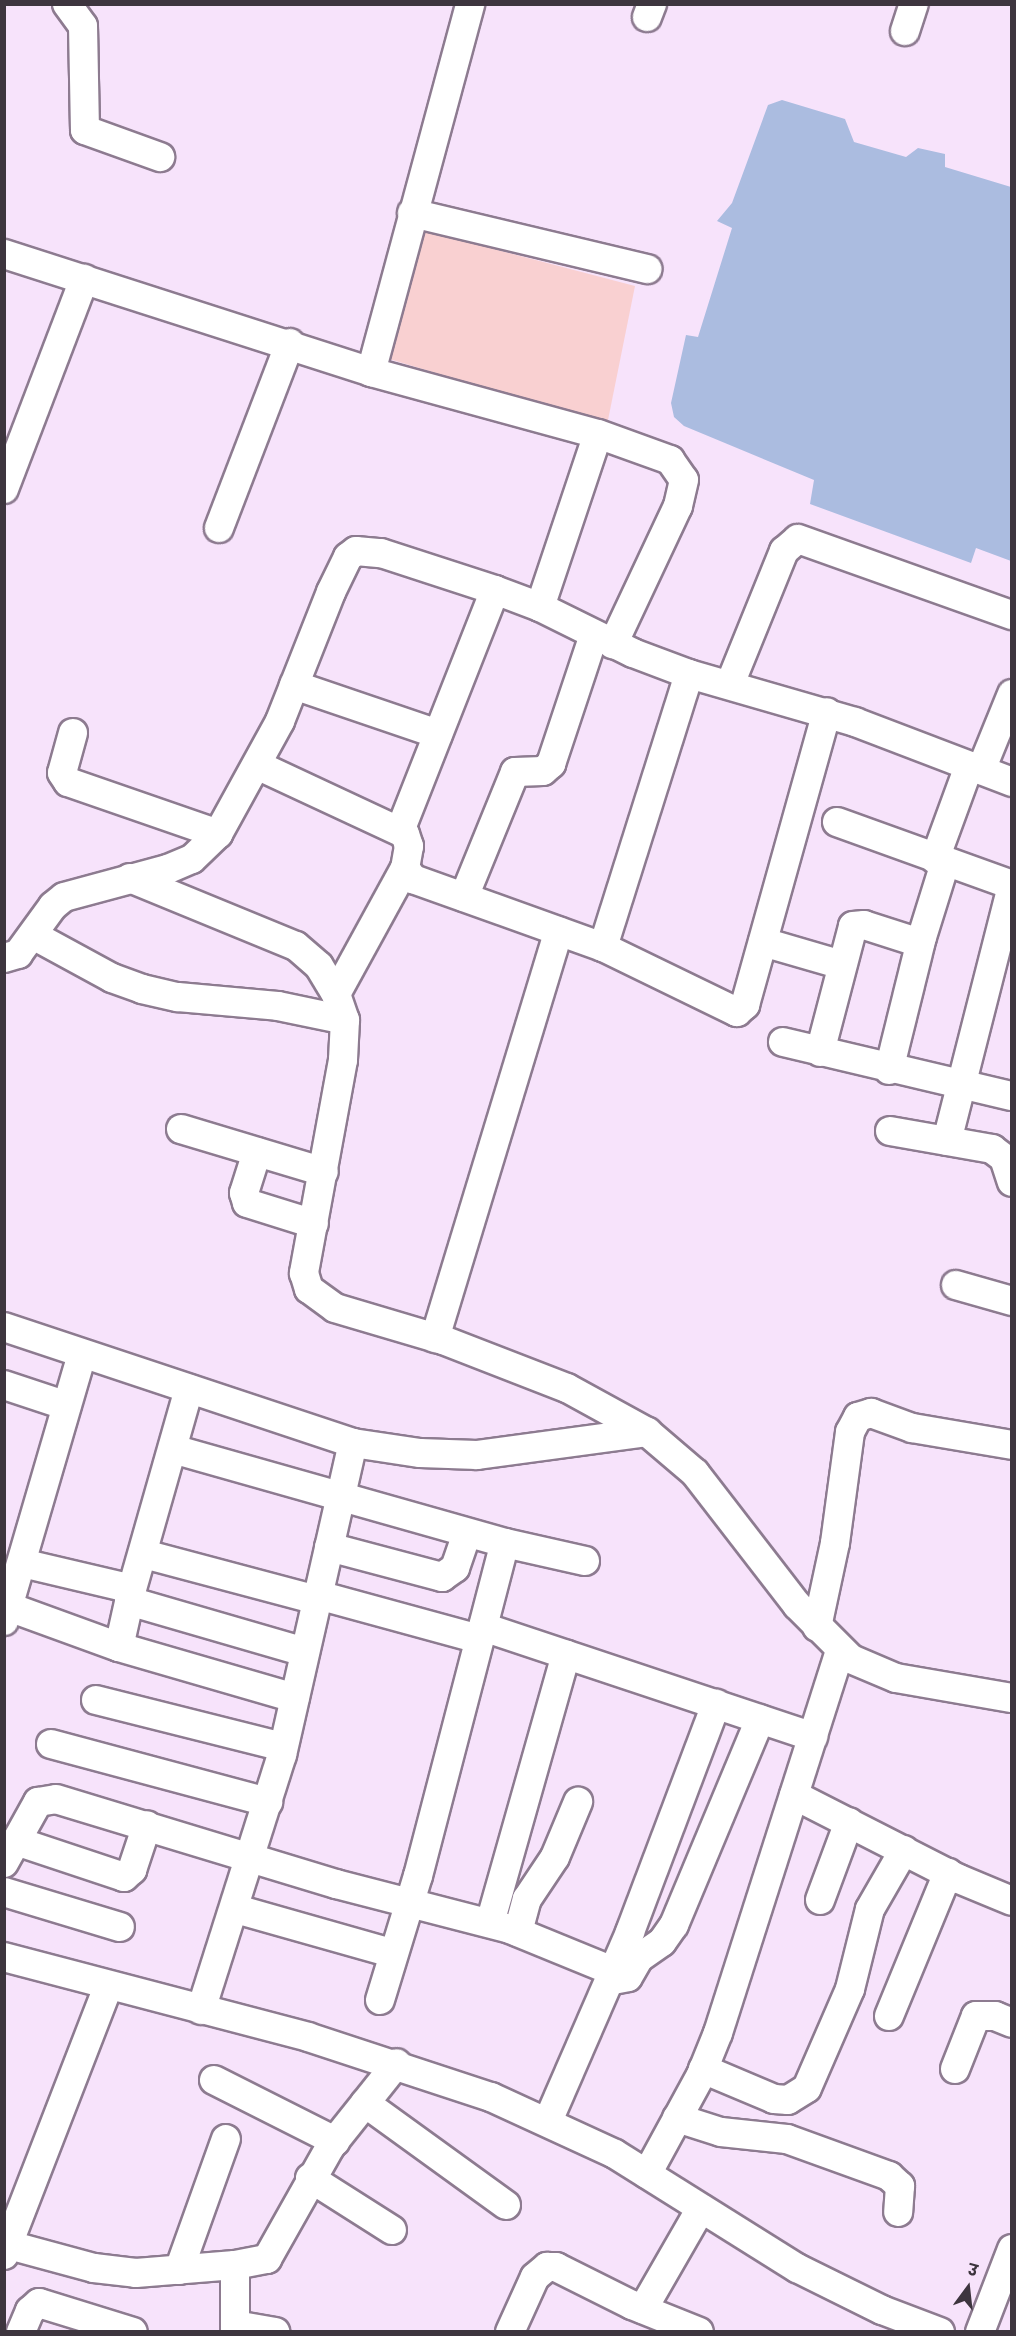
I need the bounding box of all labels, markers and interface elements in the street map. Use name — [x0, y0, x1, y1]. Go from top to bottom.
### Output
north arrow — [938, 2258, 998, 2318]
text: उ — [965, 2258, 980, 2282]

